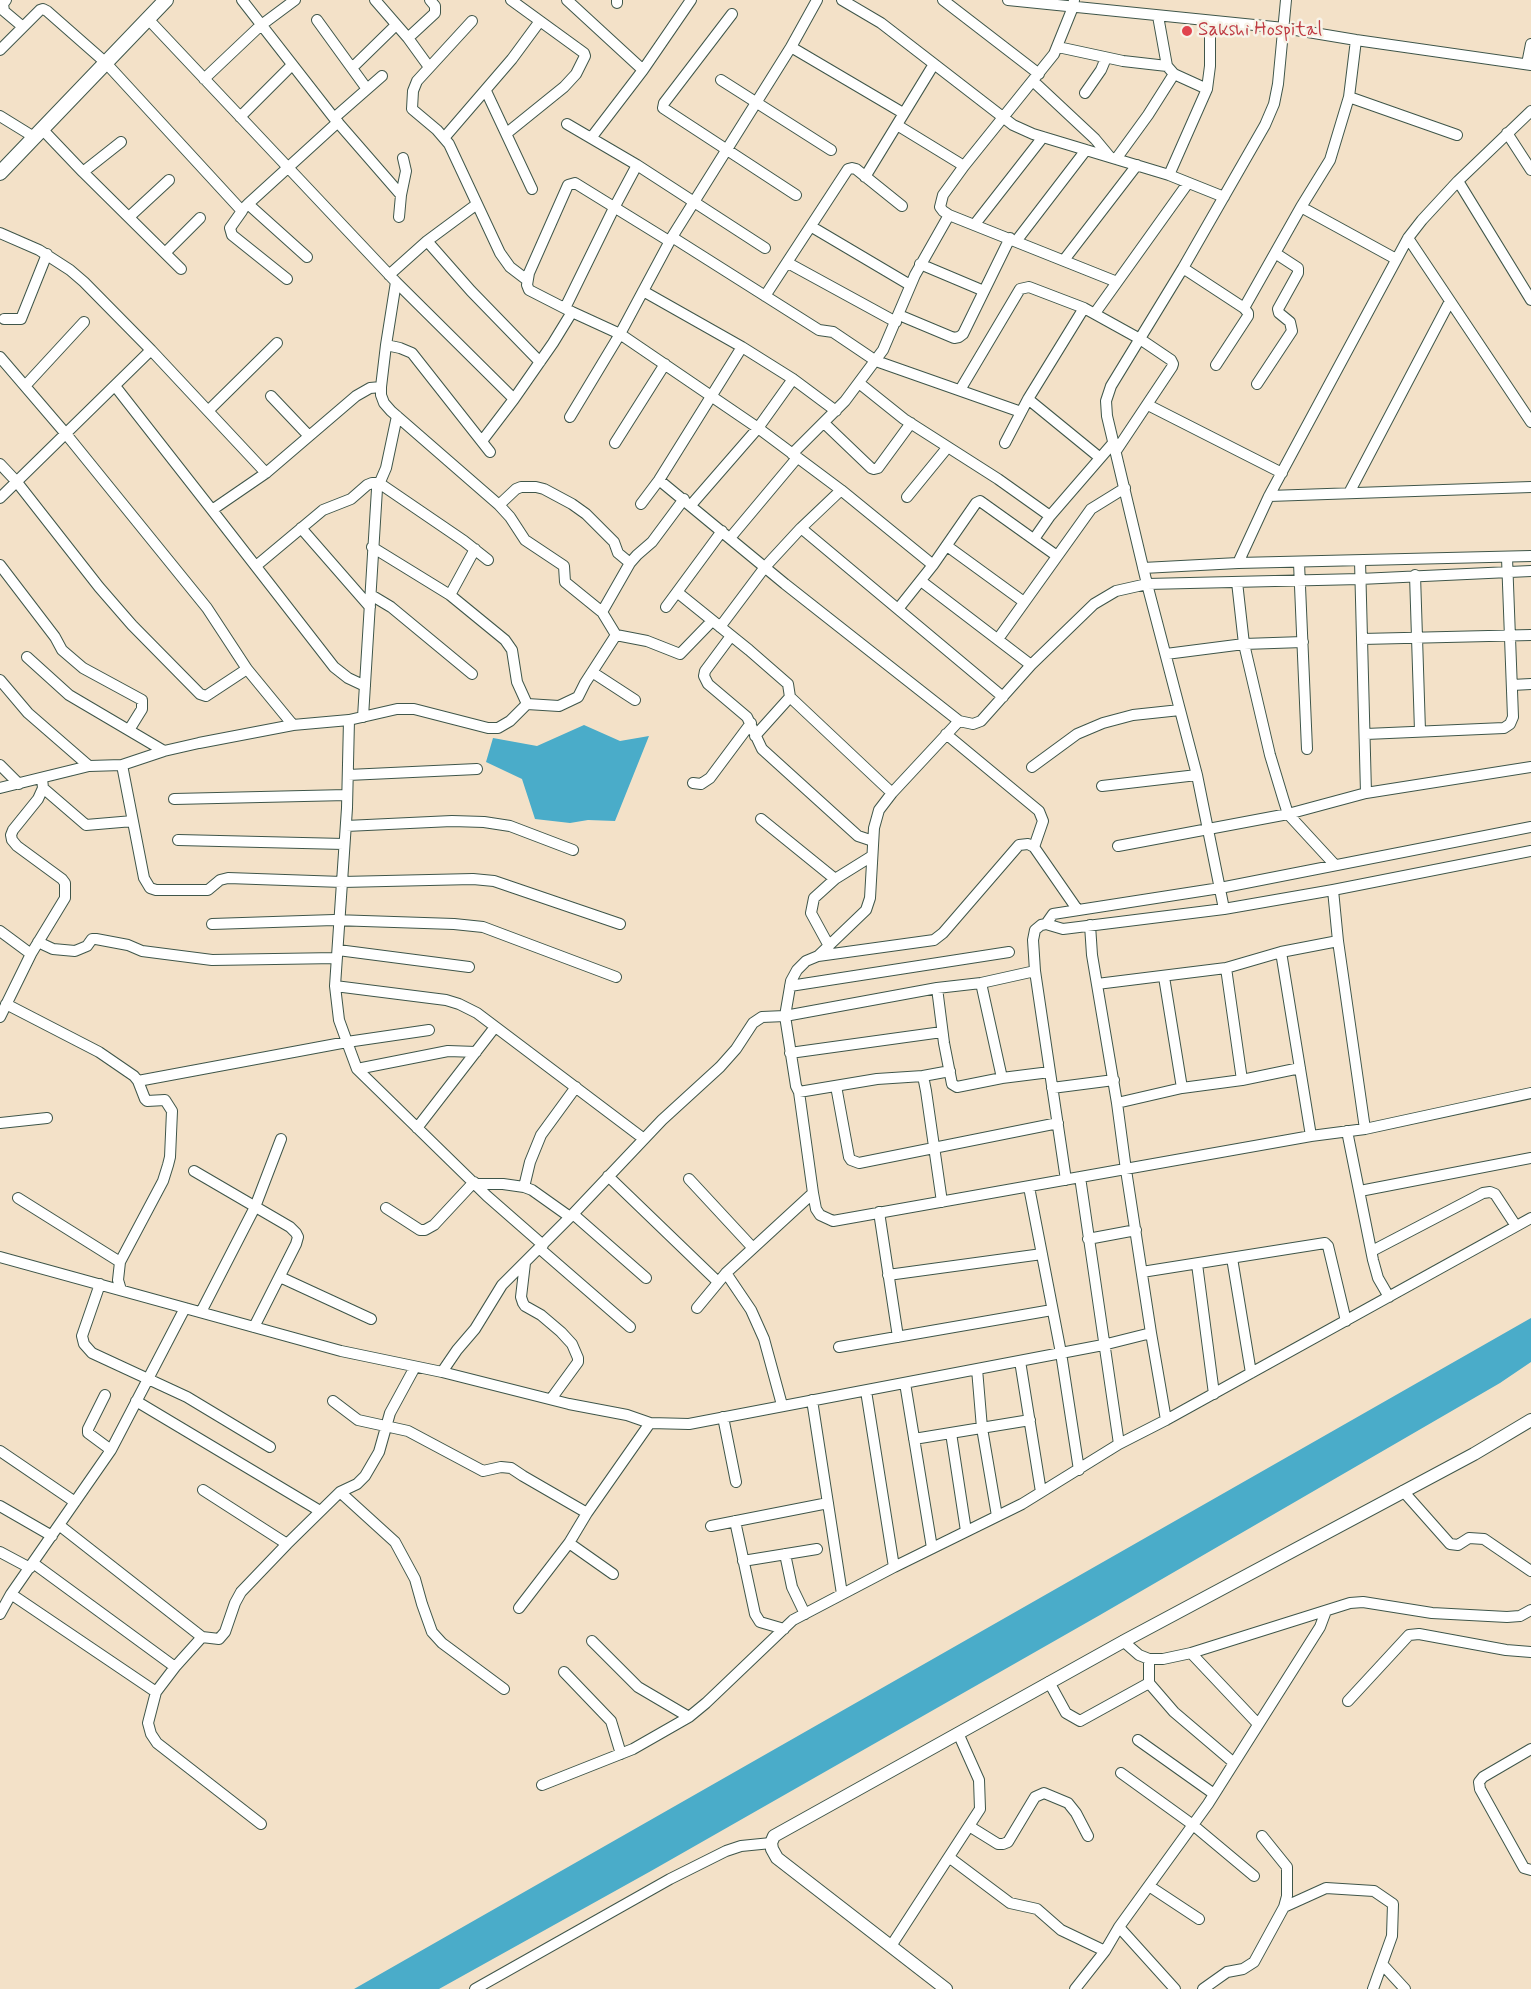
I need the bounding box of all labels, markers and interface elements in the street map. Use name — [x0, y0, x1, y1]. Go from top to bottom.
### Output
place label: Sakshi Hospital — [1198, 20, 1322, 42]
marker: Sakshi Hospital — [1180, 24, 1194, 38]

